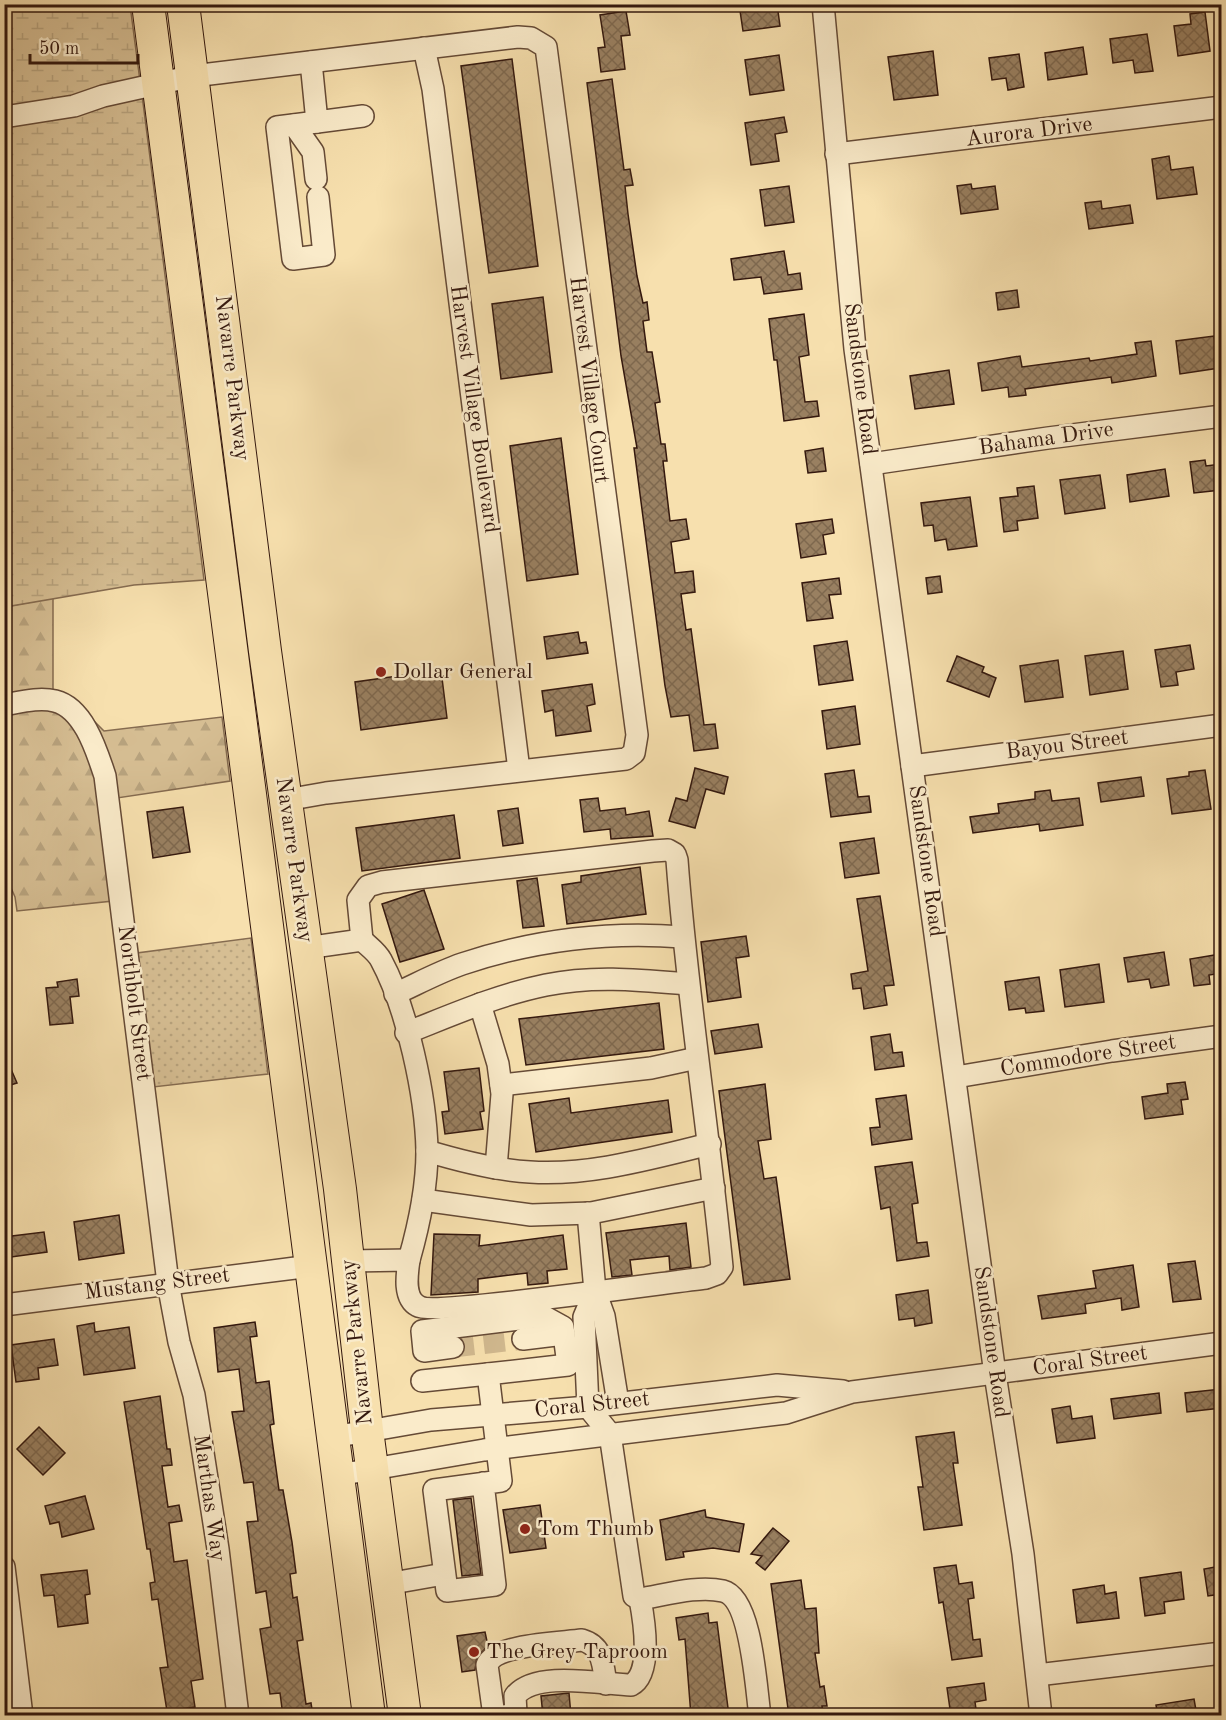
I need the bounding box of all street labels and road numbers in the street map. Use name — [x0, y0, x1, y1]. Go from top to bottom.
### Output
street label: Aurora Drive — [964, 113, 1094, 151]
street label: Harvest Village Court — [565, 275, 613, 485]
street label: Harvest Village Boulevard — [446, 283, 502, 535]
street label: Navarre Parkway — [211, 294, 253, 463]
street label: Sandstone Road — [840, 302, 880, 456]
street label: Bahama Drive — [977, 419, 1115, 459]
street label: Bayou Street — [1004, 727, 1130, 763]
street label: Navarre Parkway — [271, 776, 317, 945]
street label: Sandstone Road — [904, 784, 948, 938]
street label: Northbolt Street — [114, 924, 154, 1082]
street label: Commodore Street — [999, 1031, 1177, 1081]
street label: Navarre Parkway — [337, 1257, 377, 1426]
street label: Mustang Street — [83, 1264, 231, 1304]
street label: Sandstone Road — [969, 1265, 1013, 1419]
street label: Coral Street — [1031, 1342, 1149, 1380]
street label: Coral Street — [533, 1388, 651, 1422]
street label: Marthas Way — [189, 1433, 229, 1563]

